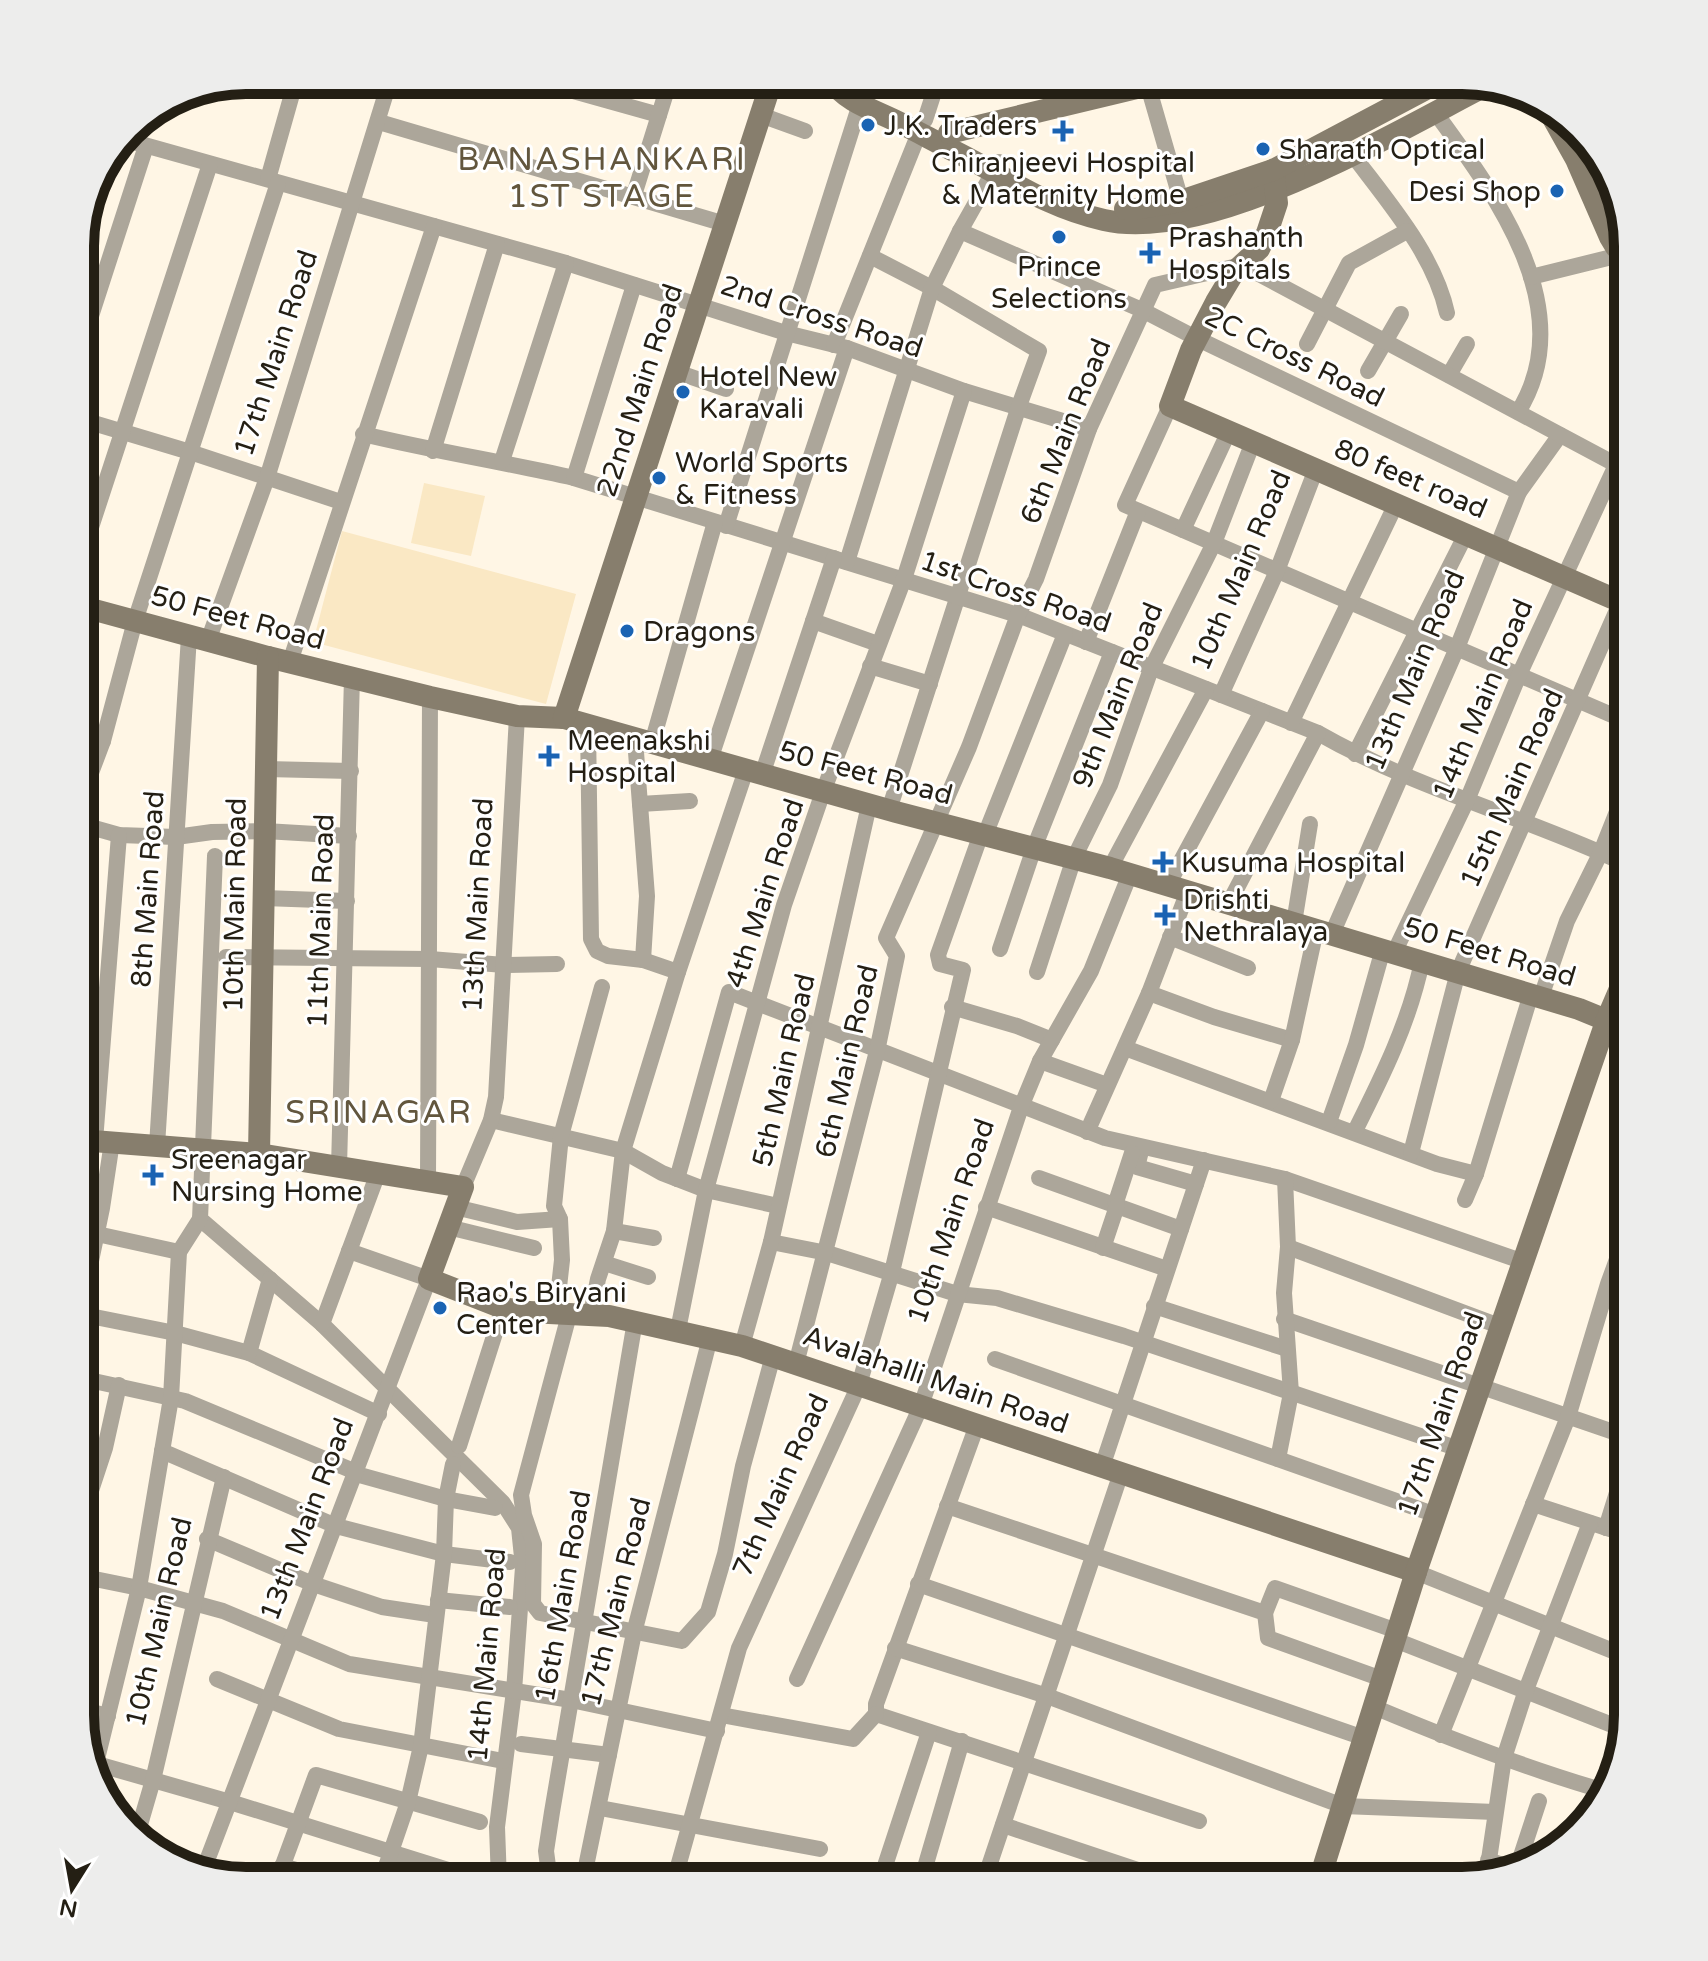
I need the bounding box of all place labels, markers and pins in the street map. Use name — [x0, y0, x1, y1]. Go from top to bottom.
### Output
place label: J.K. Traders — [884, 109, 1037, 143]
marker: J.K. Traders — [859, 116, 877, 134]
marker: Chiranjeevi Hospital & Maternity Home — [1052, 120, 1074, 142]
place label: Sharath Optical — [1279, 133, 1485, 167]
marker: Sharath Optical — [1254, 140, 1272, 158]
place label: Chiranjeevi Hospital & Maternity Home — [931, 146, 1195, 212]
place label: Desi Shop — [1408, 175, 1541, 209]
marker: Desi Shop — [1548, 182, 1566, 200]
place label: Prashanth Hospitals — [1168, 221, 1304, 287]
marker: Prince Selections — [1050, 228, 1068, 246]
marker: Prashanth Hospitals — [1139, 242, 1161, 264]
place label: Prince Selections — [991, 250, 1127, 316]
place label: Hotel New Karavali — [699, 360, 837, 426]
marker: Hotel New Karavali — [674, 383, 692, 401]
place label: World Sports & Fitness — [675, 446, 848, 512]
marker: World Sports & Fitness — [650, 469, 668, 487]
place label: Dragons — [643, 615, 755, 649]
marker: Dragons — [618, 622, 636, 640]
place label: Meenakshi Hospital — [567, 724, 711, 790]
marker: Meenakshi Hospital — [538, 745, 560, 767]
place label: Kusuma Hospital — [1181, 846, 1405, 880]
marker: Kusuma Hospital — [1152, 851, 1174, 873]
place label: Drishti Nethralaya — [1183, 883, 1328, 949]
marker: Drishti Nethralaya — [1154, 904, 1176, 926]
place label: Sreenagar Nursing Home — [171, 1143, 363, 1209]
marker: Sreenagar Nursing Home — [142, 1164, 164, 1186]
place label: Rao's Biryani Center — [456, 1276, 627, 1342]
marker: Rao's Biryani Center — [431, 1299, 449, 1317]

